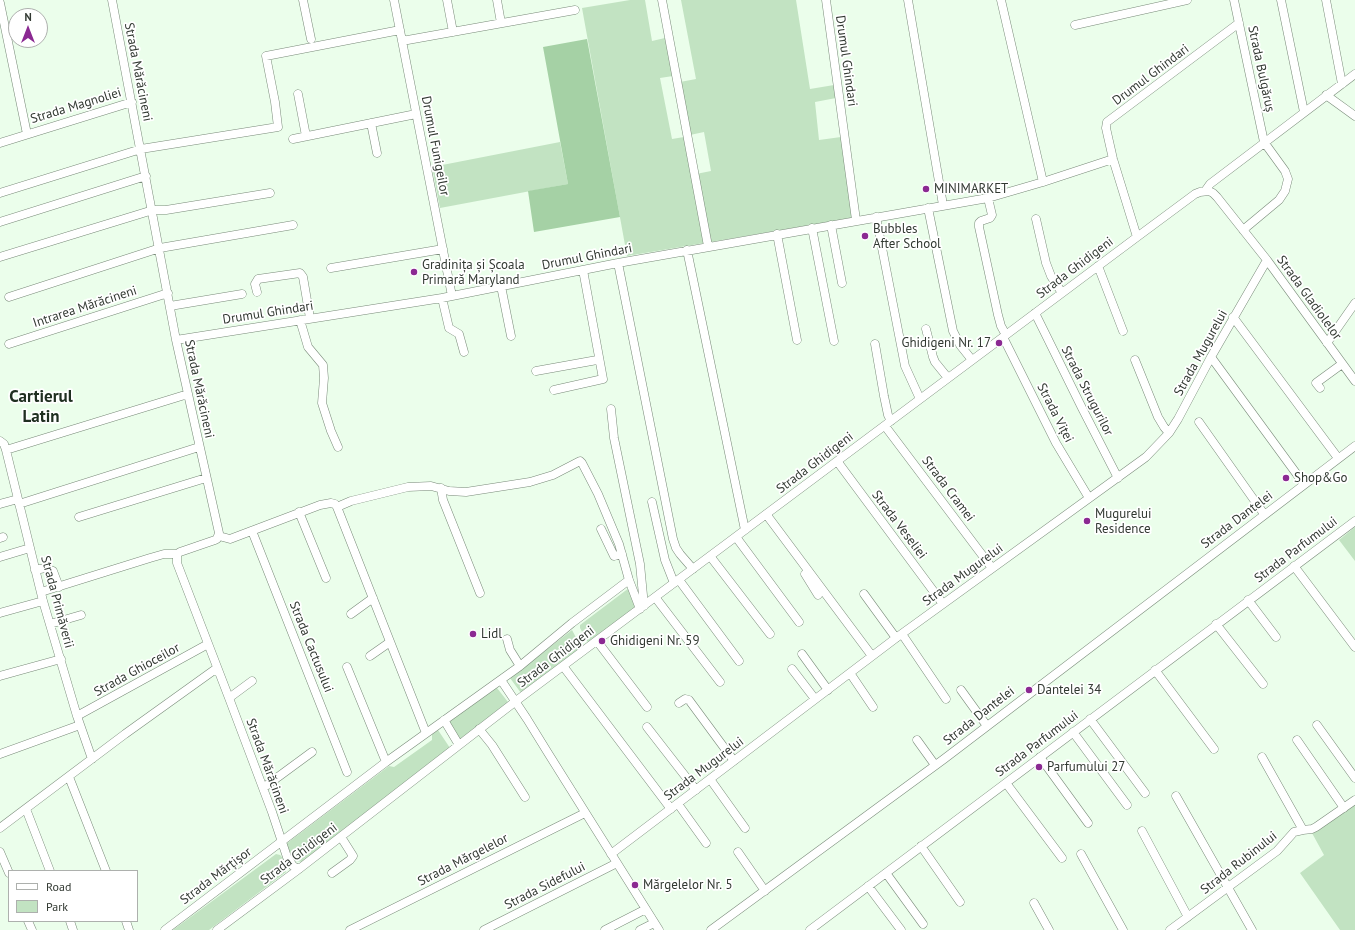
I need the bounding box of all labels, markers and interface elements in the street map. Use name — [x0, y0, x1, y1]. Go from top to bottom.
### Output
north arrow — [8, 8, 48, 48]
text: N — [24, 10, 32, 24]
street label: Drumul Ghindari — [832, 14, 860, 108]
street label: Strada Mărăcineni — [121, 21, 155, 123]
street label: Strada Bulgăruș — [1244, 24, 1278, 114]
street label: Drumul Ghindari — [1110, 41, 1192, 109]
street label: Strada Magnoliei — [29, 85, 123, 127]
street label: Drumul Funigeilor — [418, 95, 452, 197]
place label: MINIMARKET — [934, 181, 1008, 197]
marker: MINIMARKET — [921, 184, 931, 194]
place label: Bubbles After School — [873, 221, 941, 252]
marker: Bubbles After School — [860, 231, 870, 241]
street label: Strada Ghidigeni — [1033, 234, 1117, 302]
street label: Drumul Ghindari — [540, 241, 634, 273]
street label: Strada Gladiolelor — [1273, 253, 1345, 343]
place label: Gradinița și Școala Primară Maryland — [422, 257, 525, 288]
marker: Gradinița și Școala Primară Maryland — [409, 267, 419, 277]
street label: Intrarea Mărăcineni — [31, 283, 139, 331]
street label: Drumul Ghindari — [221, 298, 315, 328]
street label: Strada Mugurelui — [1171, 307, 1231, 399]
place label: Ghidigeni Nr. 17 — [902, 335, 991, 351]
street label: Strada Mărăcineni — [181, 338, 217, 440]
marker: Ghidigeni Nr. 17 — [994, 338, 1004, 348]
street label: Strada Strugurilor — [1058, 343, 1116, 439]
street label: Strada Viței — [1033, 381, 1077, 445]
district label: Cartierul Latin — [9, 387, 73, 427]
street label: Strada Ghidigeni — [773, 429, 857, 497]
street label: Strada Cramei — [918, 453, 978, 525]
place label: Shop&Go — [1294, 470, 1348, 486]
marker: Shop&Go — [1281, 473, 1291, 483]
street label: Strada Veseliei — [868, 488, 930, 562]
street label: Strada Dantelei — [1198, 488, 1276, 552]
place label: Mugurelui Residence — [1095, 506, 1152, 537]
street label: Strada Parfumului — [1251, 514, 1341, 586]
marker: Mugurelui Residence — [1082, 516, 1092, 526]
street label: Strada Mugurelui — [920, 541, 1006, 609]
street label: Strada Primăverii — [37, 554, 77, 650]
street label: Strada Cactusului — [286, 599, 336, 695]
street label: Strada Ghidigeni — [514, 623, 598, 691]
place label: Lidl — [481, 626, 502, 642]
marker: Lidl — [468, 629, 478, 639]
place label: Ghidigeni Nr. 59 — [610, 633, 699, 649]
marker: Ghidigeni Nr. 59 — [597, 636, 607, 646]
street label: Strada Ghioceilor — [91, 640, 183, 700]
place label: Dantelei 34 — [1037, 682, 1101, 698]
street label: Strada Dantelei — [940, 683, 1018, 749]
marker: Dantelei 34 — [1024, 685, 1034, 695]
street label: Strada Parfumului — [992, 708, 1082, 780]
street label: Strada Mărăcineni — [243, 716, 291, 816]
street label: Strada Mugurelui — [661, 734, 747, 804]
place label: Parfumului 27 — [1047, 759, 1125, 775]
marker: Parfumului 27 — [1034, 762, 1044, 772]
street label: Strada Ghidigeni — [257, 820, 341, 888]
street label: Strada Rubinului — [1198, 828, 1280, 898]
street label: Strada Mărgelelor — [415, 830, 511, 890]
street label: Strada Mărțișor — [177, 844, 255, 908]
street label: Strada Sidefului — [502, 859, 588, 913]
legend — [8, 870, 138, 922]
place label: Mărgelelor Nr. 5 — [643, 877, 733, 893]
text: Road — [46, 879, 71, 894]
marker: Mărgelelor Nr. 5 — [630, 880, 640, 890]
text: Park — [46, 899, 68, 914]

